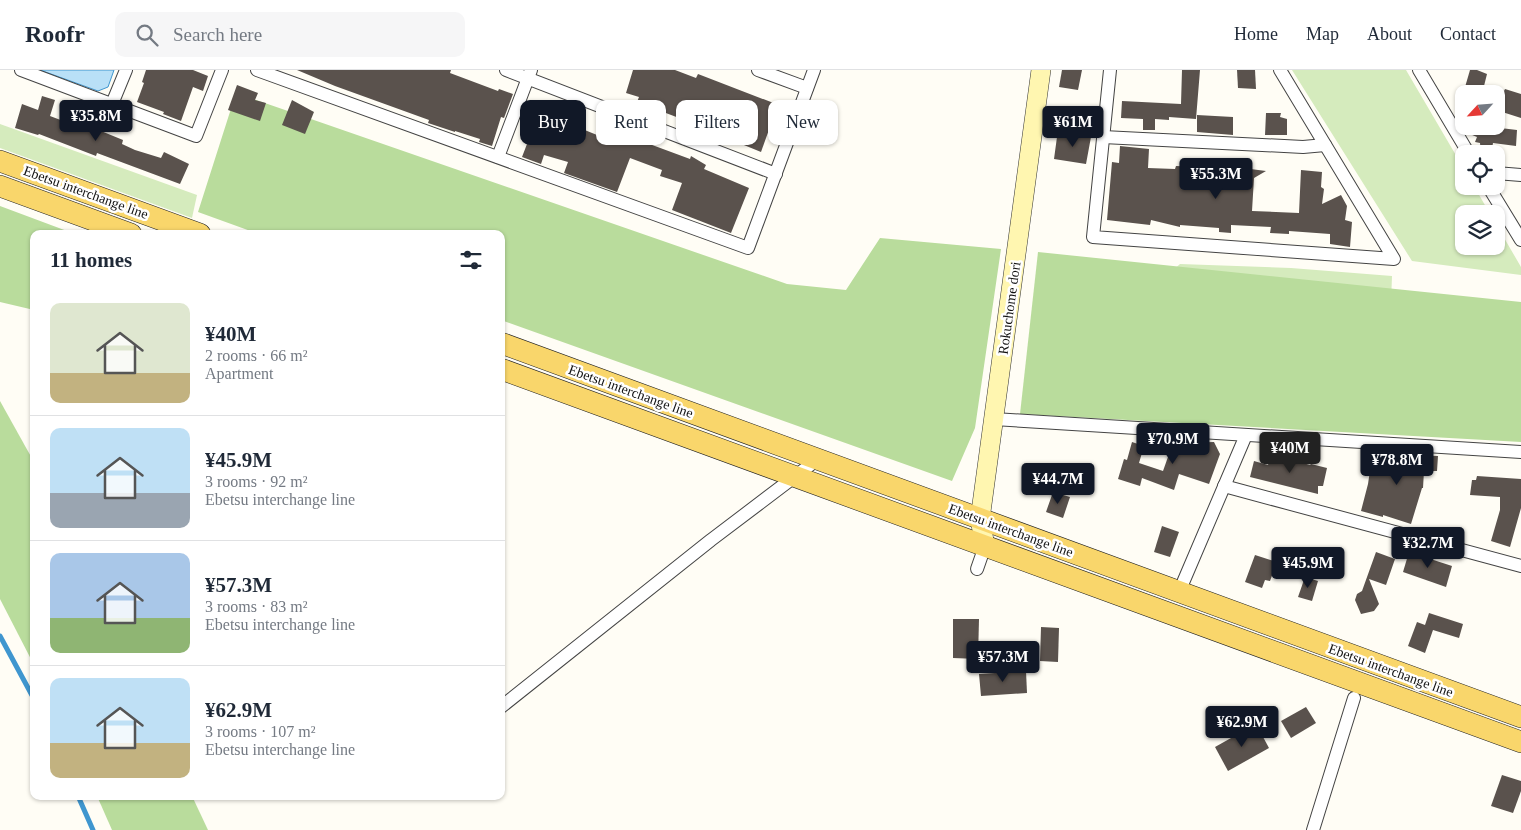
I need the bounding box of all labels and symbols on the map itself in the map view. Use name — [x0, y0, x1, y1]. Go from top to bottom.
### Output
north arrow — [1455, 85, 1505, 135]
pin: ¥35.8M — [55, 100, 137, 142]
pin: ¥61M — [1043, 106, 1103, 148]
pin: ¥55.3M — [1175, 158, 1257, 200]
street label: Ebetsu interchange line — [22, 163, 150, 222]
street label: Rokuchome dori — [996, 261, 1023, 356]
street label: Ebetsu interchange line — [567, 362, 695, 421]
pin: ¥70.9M — [1132, 422, 1214, 465]
pin: ¥40M — [1260, 432, 1320, 474]
pin: ¥78.8M — [1356, 444, 1438, 486]
pin: ¥44.7M — [1017, 462, 1099, 505]
street label: Ebetsu interchange line — [947, 501, 1075, 560]
pin: ¥32.7M — [1387, 526, 1469, 569]
pin: ¥45.9M — [1267, 546, 1349, 589]
pin: ¥57.3M — [962, 640, 1044, 683]
street label: Ebetsu interchange line — [1327, 641, 1455, 700]
pin: ¥62.9M — [1201, 706, 1283, 748]

